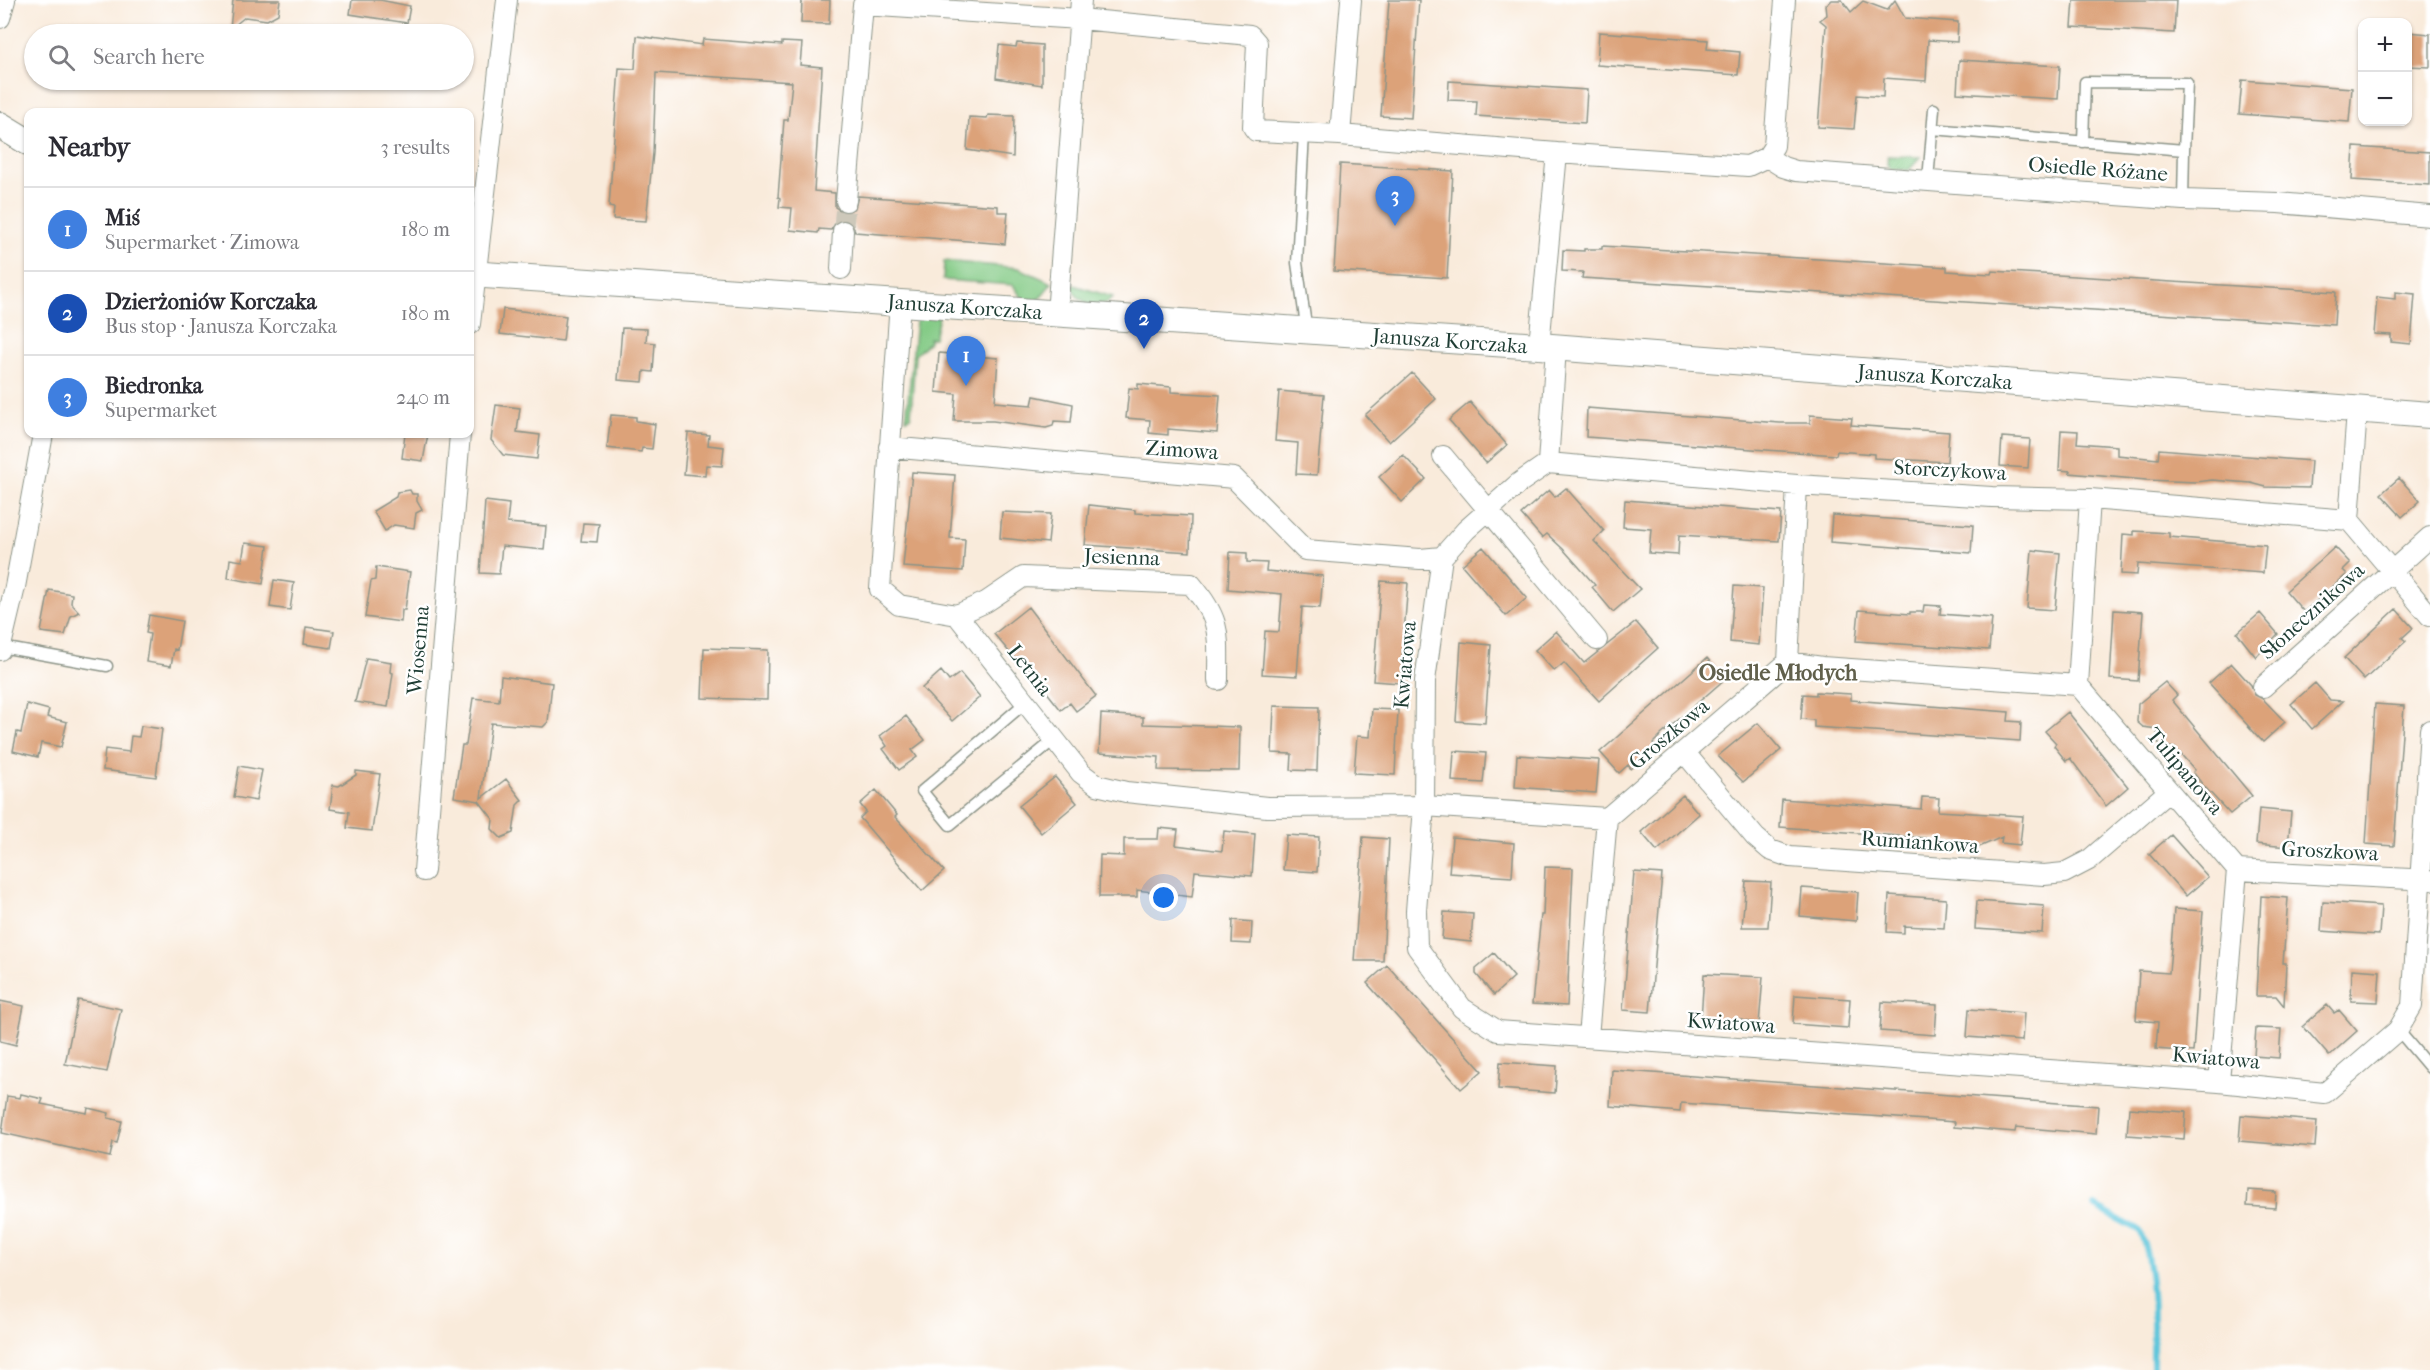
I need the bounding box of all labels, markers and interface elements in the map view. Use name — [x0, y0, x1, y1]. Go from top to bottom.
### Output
map controls — [2358, 18, 2412, 126]
button: + — [2358, 18, 2412, 72]
search box — [24, 24, 474, 90]
icon: search — [45, 41, 78, 74]
text: Search here — [93, 44, 205, 70]
button: − — [2358, 72, 2412, 126]
text: Nearby — [48, 132, 130, 163]
text: 3 results — [381, 136, 450, 159]
street label: Osiedle Różane — [2027, 152, 2169, 186]
pin: 3 — [1376, 176, 1414, 226]
text: Miś — [105, 205, 140, 231]
text: 1 — [64, 218, 71, 241]
text: 180 m — [401, 218, 450, 241]
text: Supermarket · Zimowa — [105, 231, 299, 254]
text: Dzierżoniów Korczaka — [105, 289, 317, 315]
street label: Janusza Korczaka — [885, 289, 1044, 324]
pin: 2 — [1124, 300, 1164, 349]
text: 2 — [62, 302, 73, 325]
text: 180 m — [401, 302, 450, 325]
text: Bus stop · Janusza Korczaka — [105, 315, 337, 338]
street label: Janusza Korczaka — [1370, 323, 1529, 358]
pin: 1 — [946, 336, 986, 386]
street label: Janusza Korczaka — [1855, 359, 2014, 394]
text: Biedronka — [105, 373, 203, 399]
text: 3 — [63, 386, 72, 409]
text: 240 m — [396, 386, 450, 409]
text: Supermarket — [105, 399, 217, 422]
street label: Zimowa — [1145, 435, 1220, 465]
street label: Storczykowa — [1893, 455, 2007, 485]
street label: Jesienna — [1082, 544, 1161, 570]
street label: Słonecznikowa — [2255, 558, 2369, 664]
street label: Wiosenna — [402, 604, 434, 697]
street label: Kwiatowa — [1389, 620, 1421, 710]
street label: Letnia — [1002, 639, 1058, 701]
district label: Osiedle Młodych — [1699, 660, 1858, 686]
street label: Groszkowa — [1624, 693, 1714, 774]
street label: Tulipanowa — [2142, 723, 2228, 820]
street label: Rumiankowa — [1860, 826, 1980, 858]
street label: Groszkowa — [2281, 836, 2379, 866]
your location — [1149, 883, 1178, 912]
street label: Kwiatowa — [1686, 1008, 1776, 1038]
street label: Kwiatowa — [2171, 1042, 2261, 1074]

